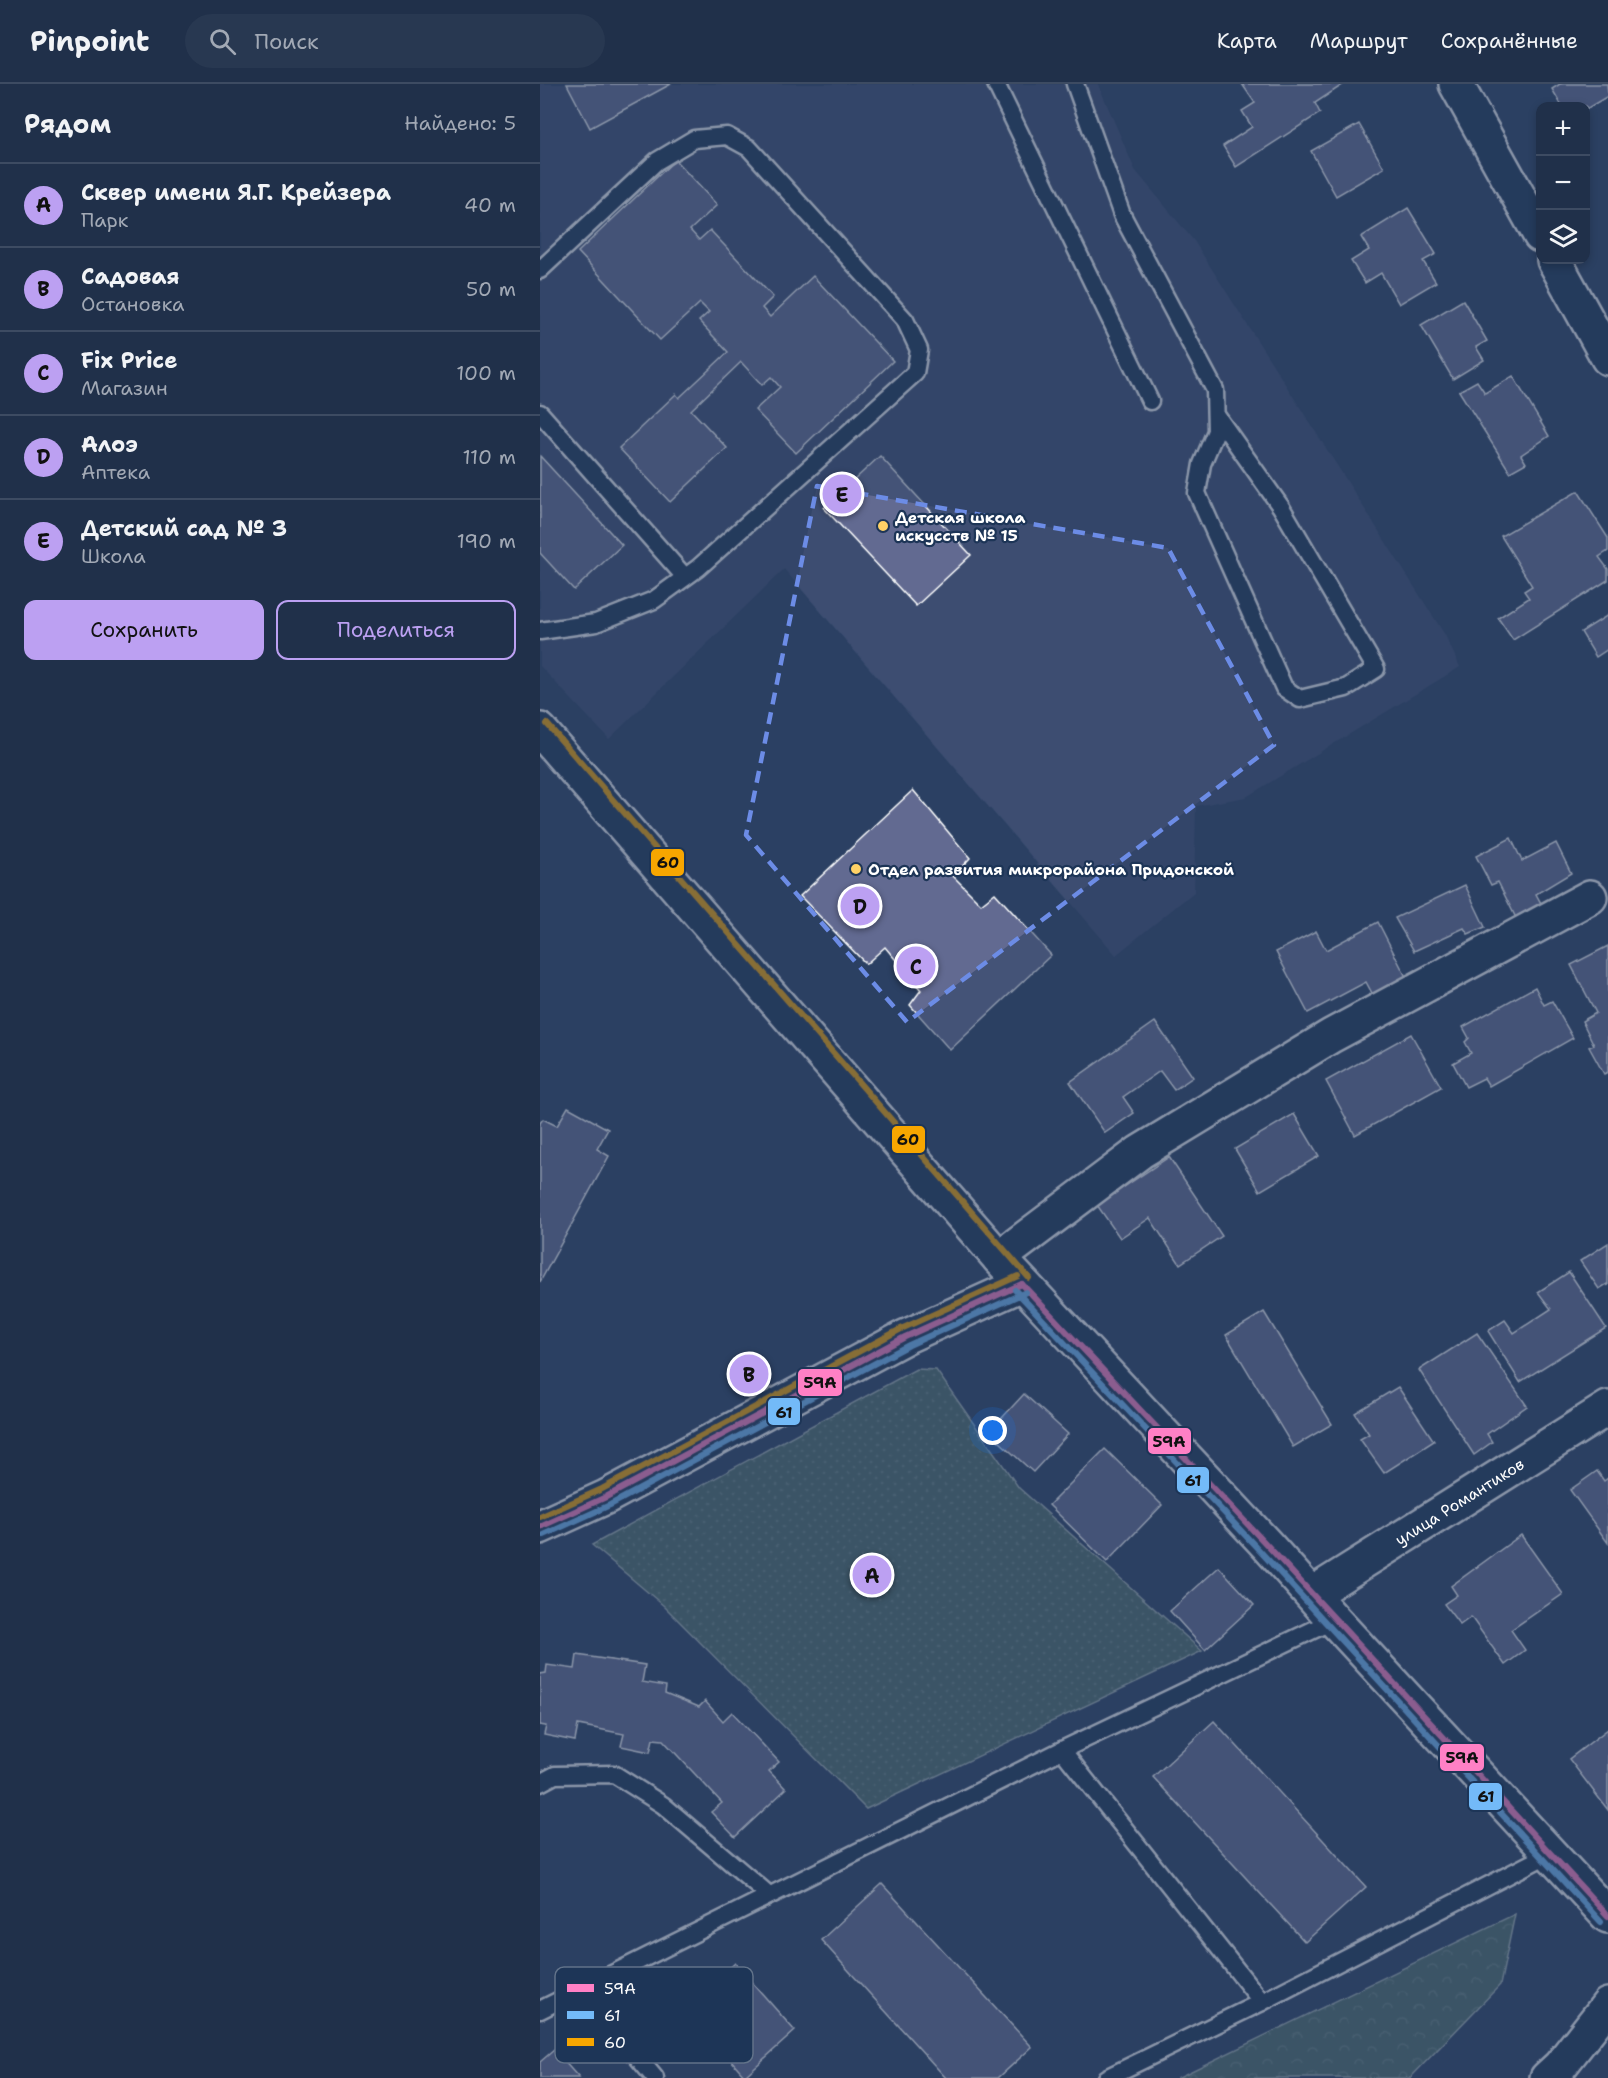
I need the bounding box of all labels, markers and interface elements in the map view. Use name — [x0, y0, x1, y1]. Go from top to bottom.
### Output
search box — [185, 14, 605, 68]
text: Pinpoint — [30, 22, 149, 60]
icon: search — [206, 25, 239, 58]
text: Поиск — [254, 27, 319, 56]
text: Карта — [1217, 27, 1277, 55]
text: Маршрут — [1310, 27, 1408, 55]
text: Сохранённые — [1441, 27, 1578, 55]
map controls — [1536, 102, 1590, 264]
button: + — [1536, 102, 1590, 156]
text: Рядом — [24, 106, 111, 141]
text: Найдено: 5 — [404, 110, 516, 136]
button: − — [1536, 156, 1590, 210]
text: Сквер имени Я.Г. Крейзера — [81, 178, 391, 207]
text: A — [36, 192, 51, 218]
text: 40 m — [464, 192, 516, 218]
text: Парк — [81, 207, 128, 233]
button: layers — [1536, 210, 1590, 264]
text: Садовая — [81, 262, 179, 291]
text: B — [37, 276, 50, 302]
text: 50 m — [466, 276, 516, 302]
text: Остановка — [81, 291, 185, 317]
text: Fix Price — [81, 346, 177, 375]
text: C — [37, 360, 50, 386]
text: 100 m — [456, 360, 516, 386]
text: Магазин — [81, 375, 168, 401]
text: Алоэ — [81, 430, 138, 459]
text: D — [36, 444, 51, 470]
text: 110 m — [462, 444, 516, 470]
text: Аптека — [81, 459, 150, 485]
pin: E — [822, 472, 862, 516]
place label: Детская школа искусств № 15 — [895, 507, 1026, 546]
text: Детский сад № 3 — [81, 514, 287, 543]
marker: Детская школа искусств № 15 — [876, 519, 890, 533]
text: E — [37, 528, 50, 554]
text: 190 m — [457, 528, 516, 554]
text: Школа — [81, 543, 146, 569]
button: Сохранить — [24, 600, 264, 660]
button: Поделиться — [276, 600, 516, 660]
line badge: 60 — [650, 848, 685, 877]
text: 60 — [657, 852, 679, 873]
place label: Отдел развития микрорайона Придонской — [868, 859, 1234, 880]
marker: Отдел развития микрорайона Придонской — [849, 862, 863, 876]
pin: D — [840, 884, 880, 928]
pin: C — [896, 944, 935, 988]
line badge: 60 — [891, 1125, 926, 1154]
text: 60 — [897, 1129, 919, 1150]
pin: B — [730, 1352, 768, 1396]
line badge: 59А — [797, 1368, 843, 1397]
text: 59А — [803, 1372, 837, 1393]
line badge: 61 — [767, 1397, 801, 1426]
text: 61 — [775, 1402, 793, 1423]
your location — [978, 1416, 1007, 1445]
line badge: 59А — [1147, 1427, 1192, 1455]
text: 59А — [1152, 1431, 1186, 1452]
street label: улица Романтиков — [1391, 1453, 1528, 1550]
line badge: 61 — [1176, 1466, 1210, 1494]
text: 61 — [1184, 1470, 1202, 1491]
pin: A — [852, 1552, 892, 1598]
line badge: 59А — [1439, 1743, 1485, 1772]
text: 59А — [1445, 1747, 1479, 1768]
line badge: 61 — [1468, 1782, 1503, 1811]
text: 61 — [1477, 1786, 1495, 1807]
legend — [555, 1967, 753, 2063]
text: 59А — [604, 1978, 636, 1999]
text: 61 — [604, 2005, 621, 2026]
text: 60 — [604, 2032, 626, 2053]

